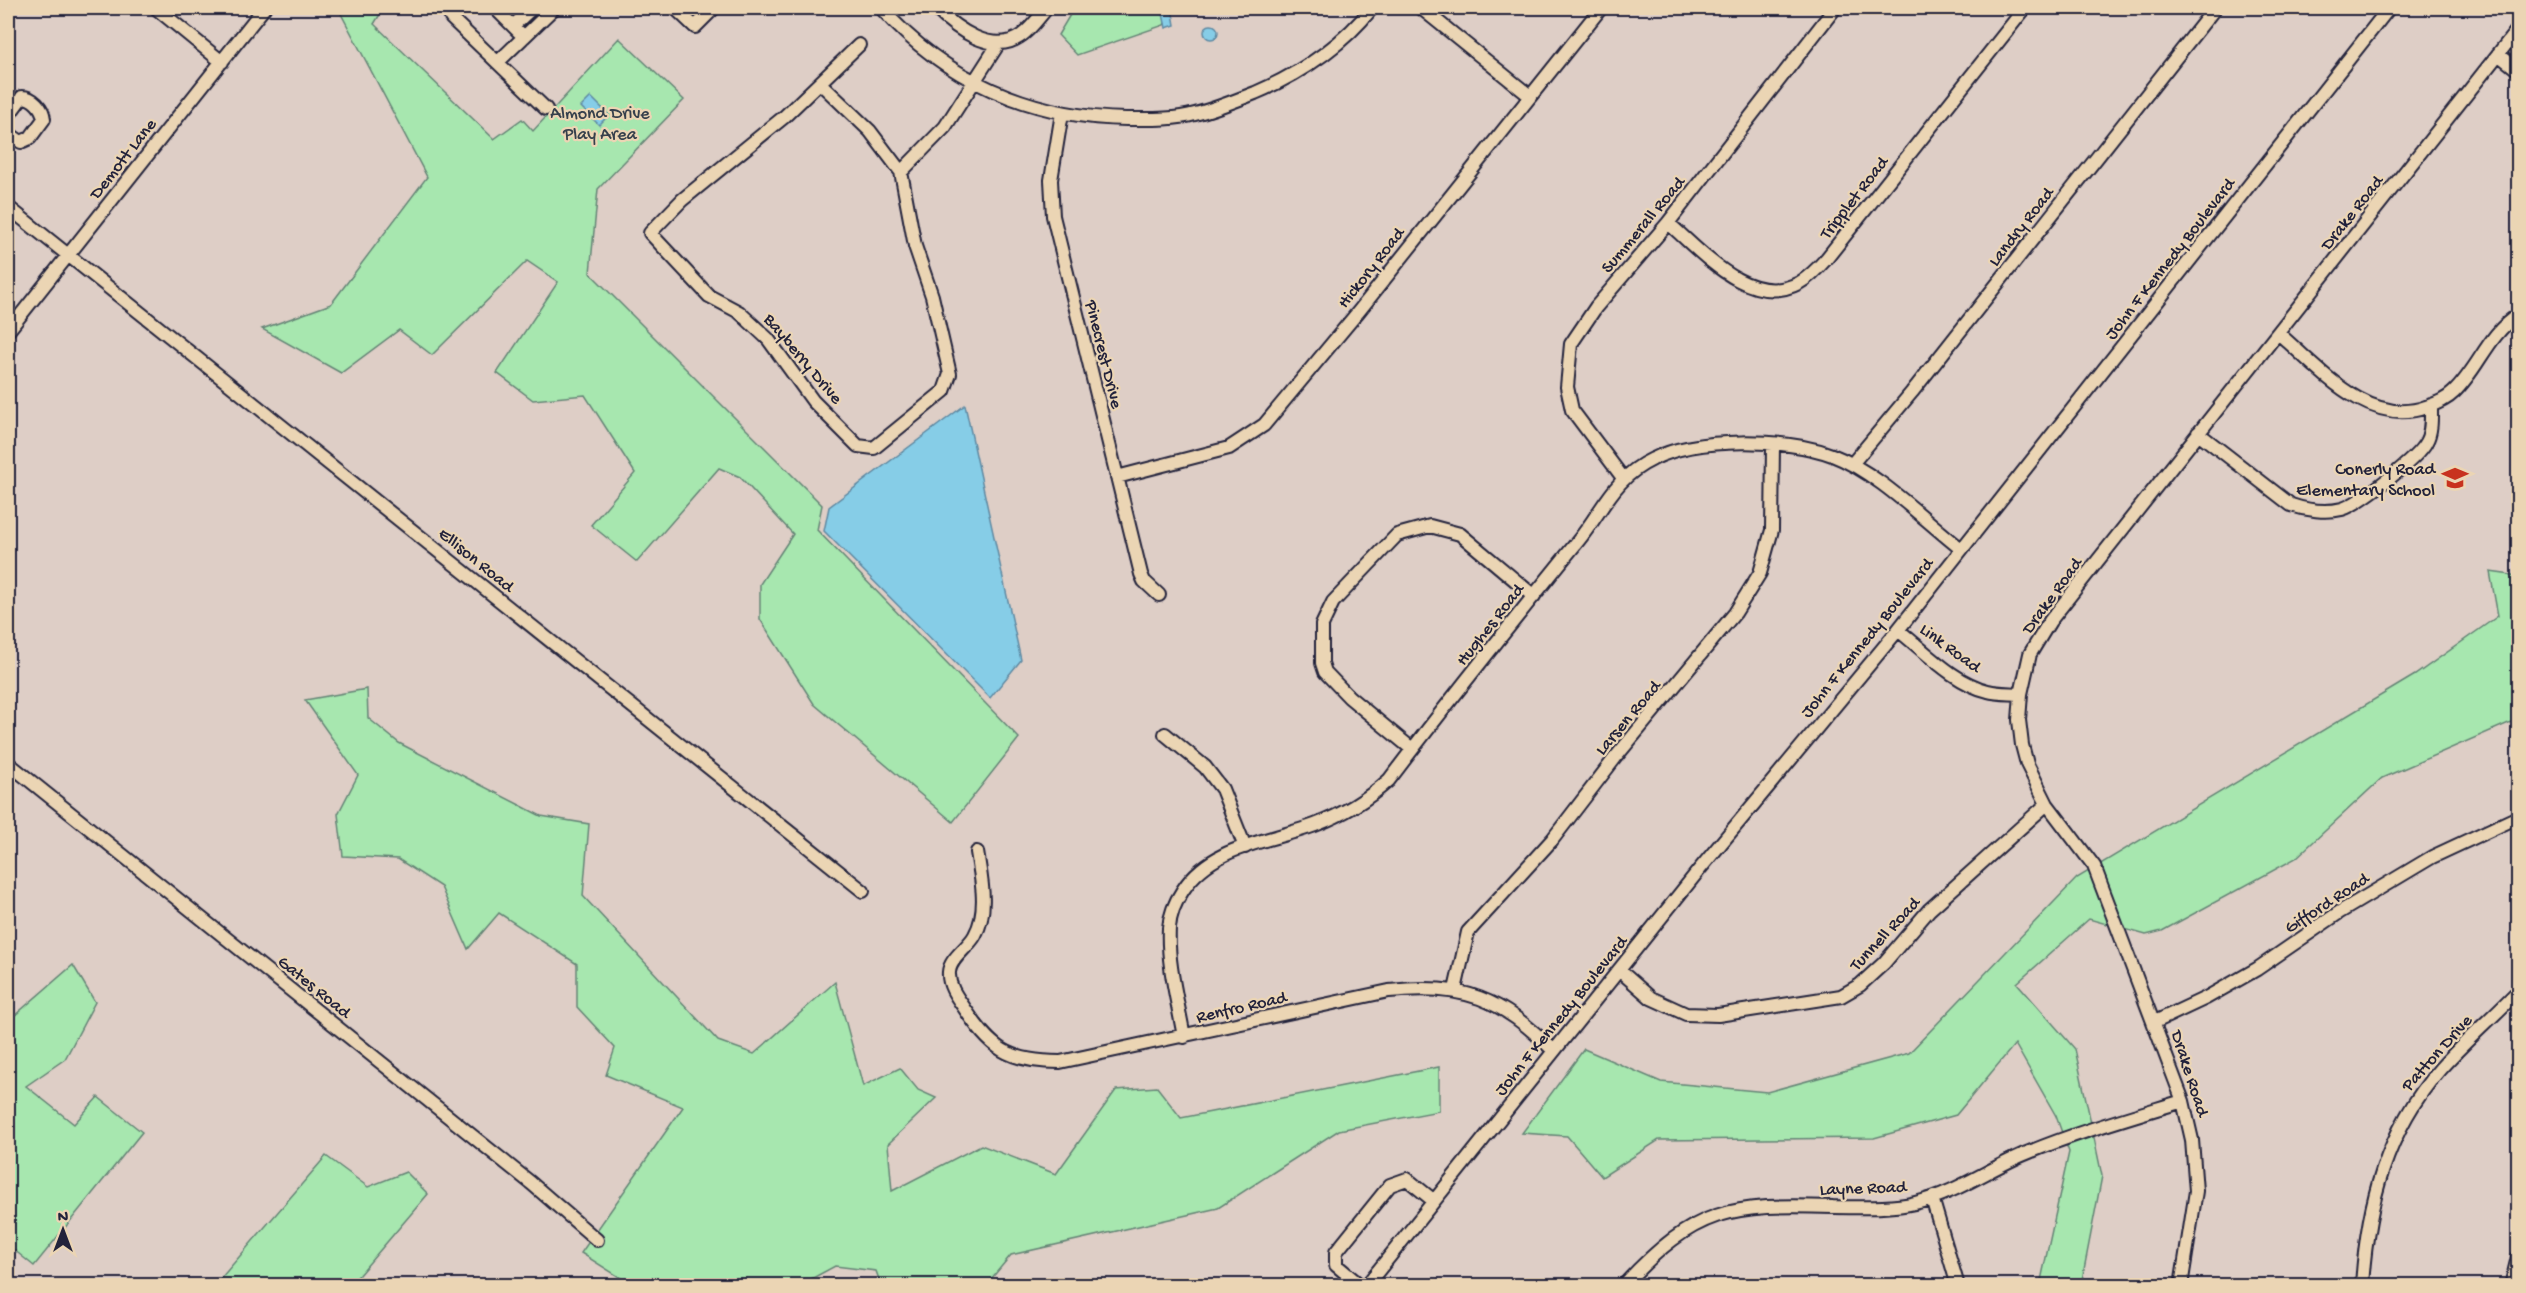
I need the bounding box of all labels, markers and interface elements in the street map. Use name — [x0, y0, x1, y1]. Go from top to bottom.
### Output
park label: Almond Drive Play Area — [550, 104, 650, 146]
street label: Demott Lane — [85, 114, 162, 205]
street label: Tripplet Road — [1816, 152, 1895, 245]
street label: Drake Road — [2317, 171, 2390, 256]
street label: Summerall Road — [1597, 172, 1691, 278]
street label: John F Kennedy Boulevard — [2101, 173, 2241, 344]
street label: Landry Road — [1985, 183, 2060, 271]
street label: Hickory Road — [1334, 223, 1411, 313]
street label: Pinecrest Drive — [1079, 297, 1126, 412]
street label: Bayberry Drive — [757, 309, 847, 410]
place label: Conerly Road Elementary School — [2296, 460, 2436, 502]
school or university icon: Conerly Road Elementary School — [2440, 463, 2470, 493]
street label: Ellison Road — [433, 524, 519, 599]
street label: John F Kennedy Boulevard — [1797, 553, 1940, 723]
street label: Drake Road — [2018, 553, 2089, 639]
street label: Hughes Road — [1452, 579, 1530, 671]
street label: Link Road — [1915, 620, 1985, 679]
street label: Larsen Road — [1592, 676, 1667, 760]
street label: Gifford Road — [2281, 868, 2375, 939]
street label: Tunnell Road — [1846, 892, 1926, 977]
street label: John F Kennedy Boulevard — [1491, 931, 1634, 1101]
street label: Gates Road — [273, 952, 355, 1025]
street label: Renfro Road — [1194, 988, 1290, 1029]
street label: Patton Drive — [2397, 1010, 2478, 1097]
street label: Drake Road — [2165, 1027, 2213, 1121]
street label: Layne Road — [1819, 1177, 1908, 1202]
north arrow — [33, 1200, 93, 1260]
text: N — [58, 1209, 69, 1228]

